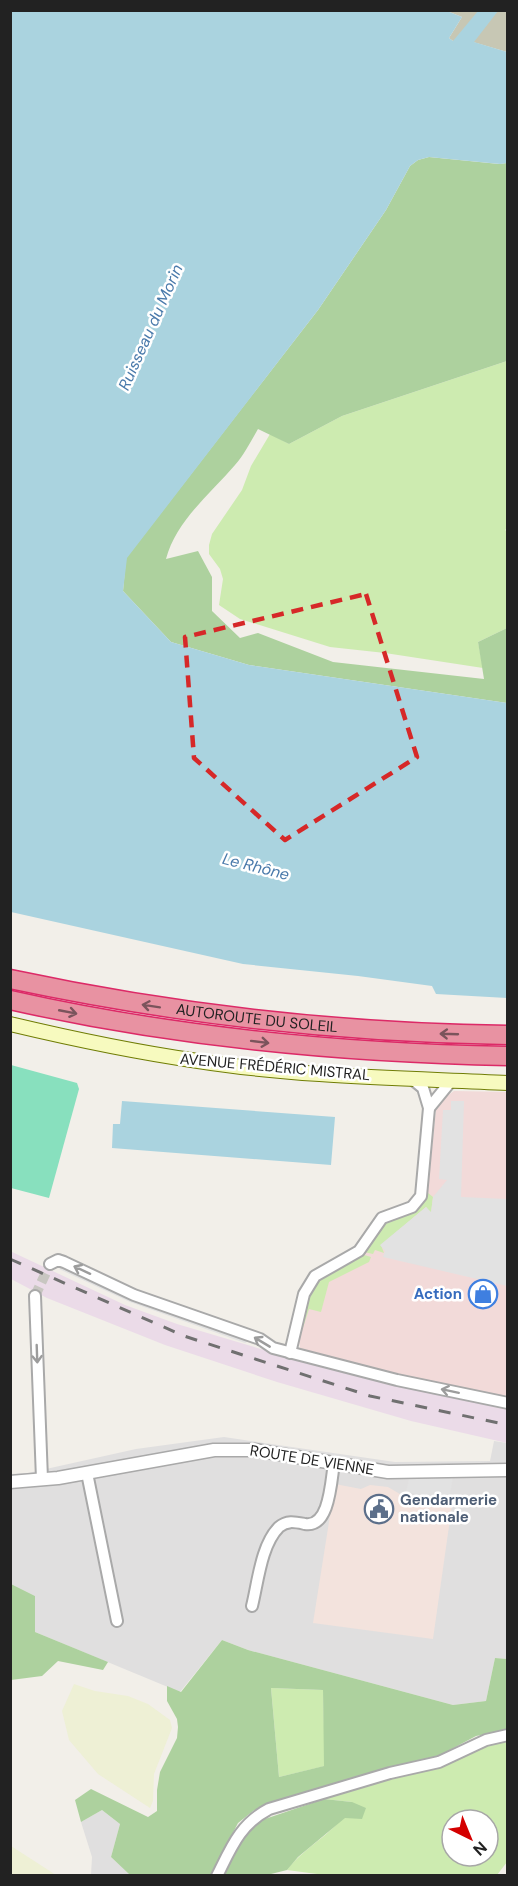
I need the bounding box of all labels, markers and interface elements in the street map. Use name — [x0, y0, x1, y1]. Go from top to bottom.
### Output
water label: Ruisseau du Morin — [113, 261, 188, 393]
water label: Le Rhône — [220, 848, 292, 885]
street label: AUTOROUTE DU SOLEIL — [175, 999, 338, 1037]
one-way arrow — [141, 1000, 161, 1011]
one-way arrow — [57, 1007, 77, 1018]
one-way arrow — [440, 1028, 460, 1039]
one-way arrow — [250, 1036, 270, 1047]
street label: AVENUE FRÉDÉRIC MISTRAL — [179, 1049, 371, 1085]
one-way arrow — [73, 1263, 91, 1275]
shop icon: Action — [467, 1278, 499, 1310]
place label: Action — [414, 1284, 462, 1304]
one-way arrow — [254, 1335, 271, 1347]
one-way arrow — [32, 1344, 43, 1364]
one-way arrow — [441, 1385, 461, 1396]
street label: ROUTE DE VIENNE — [249, 1440, 375, 1480]
place label: Gendarmerie nationale — [400, 1490, 497, 1527]
public building icon: Gendarmerie nationale — [363, 1493, 395, 1525]
north arrow — [440, 1808, 500, 1868]
text: N — [468, 1837, 491, 1860]

